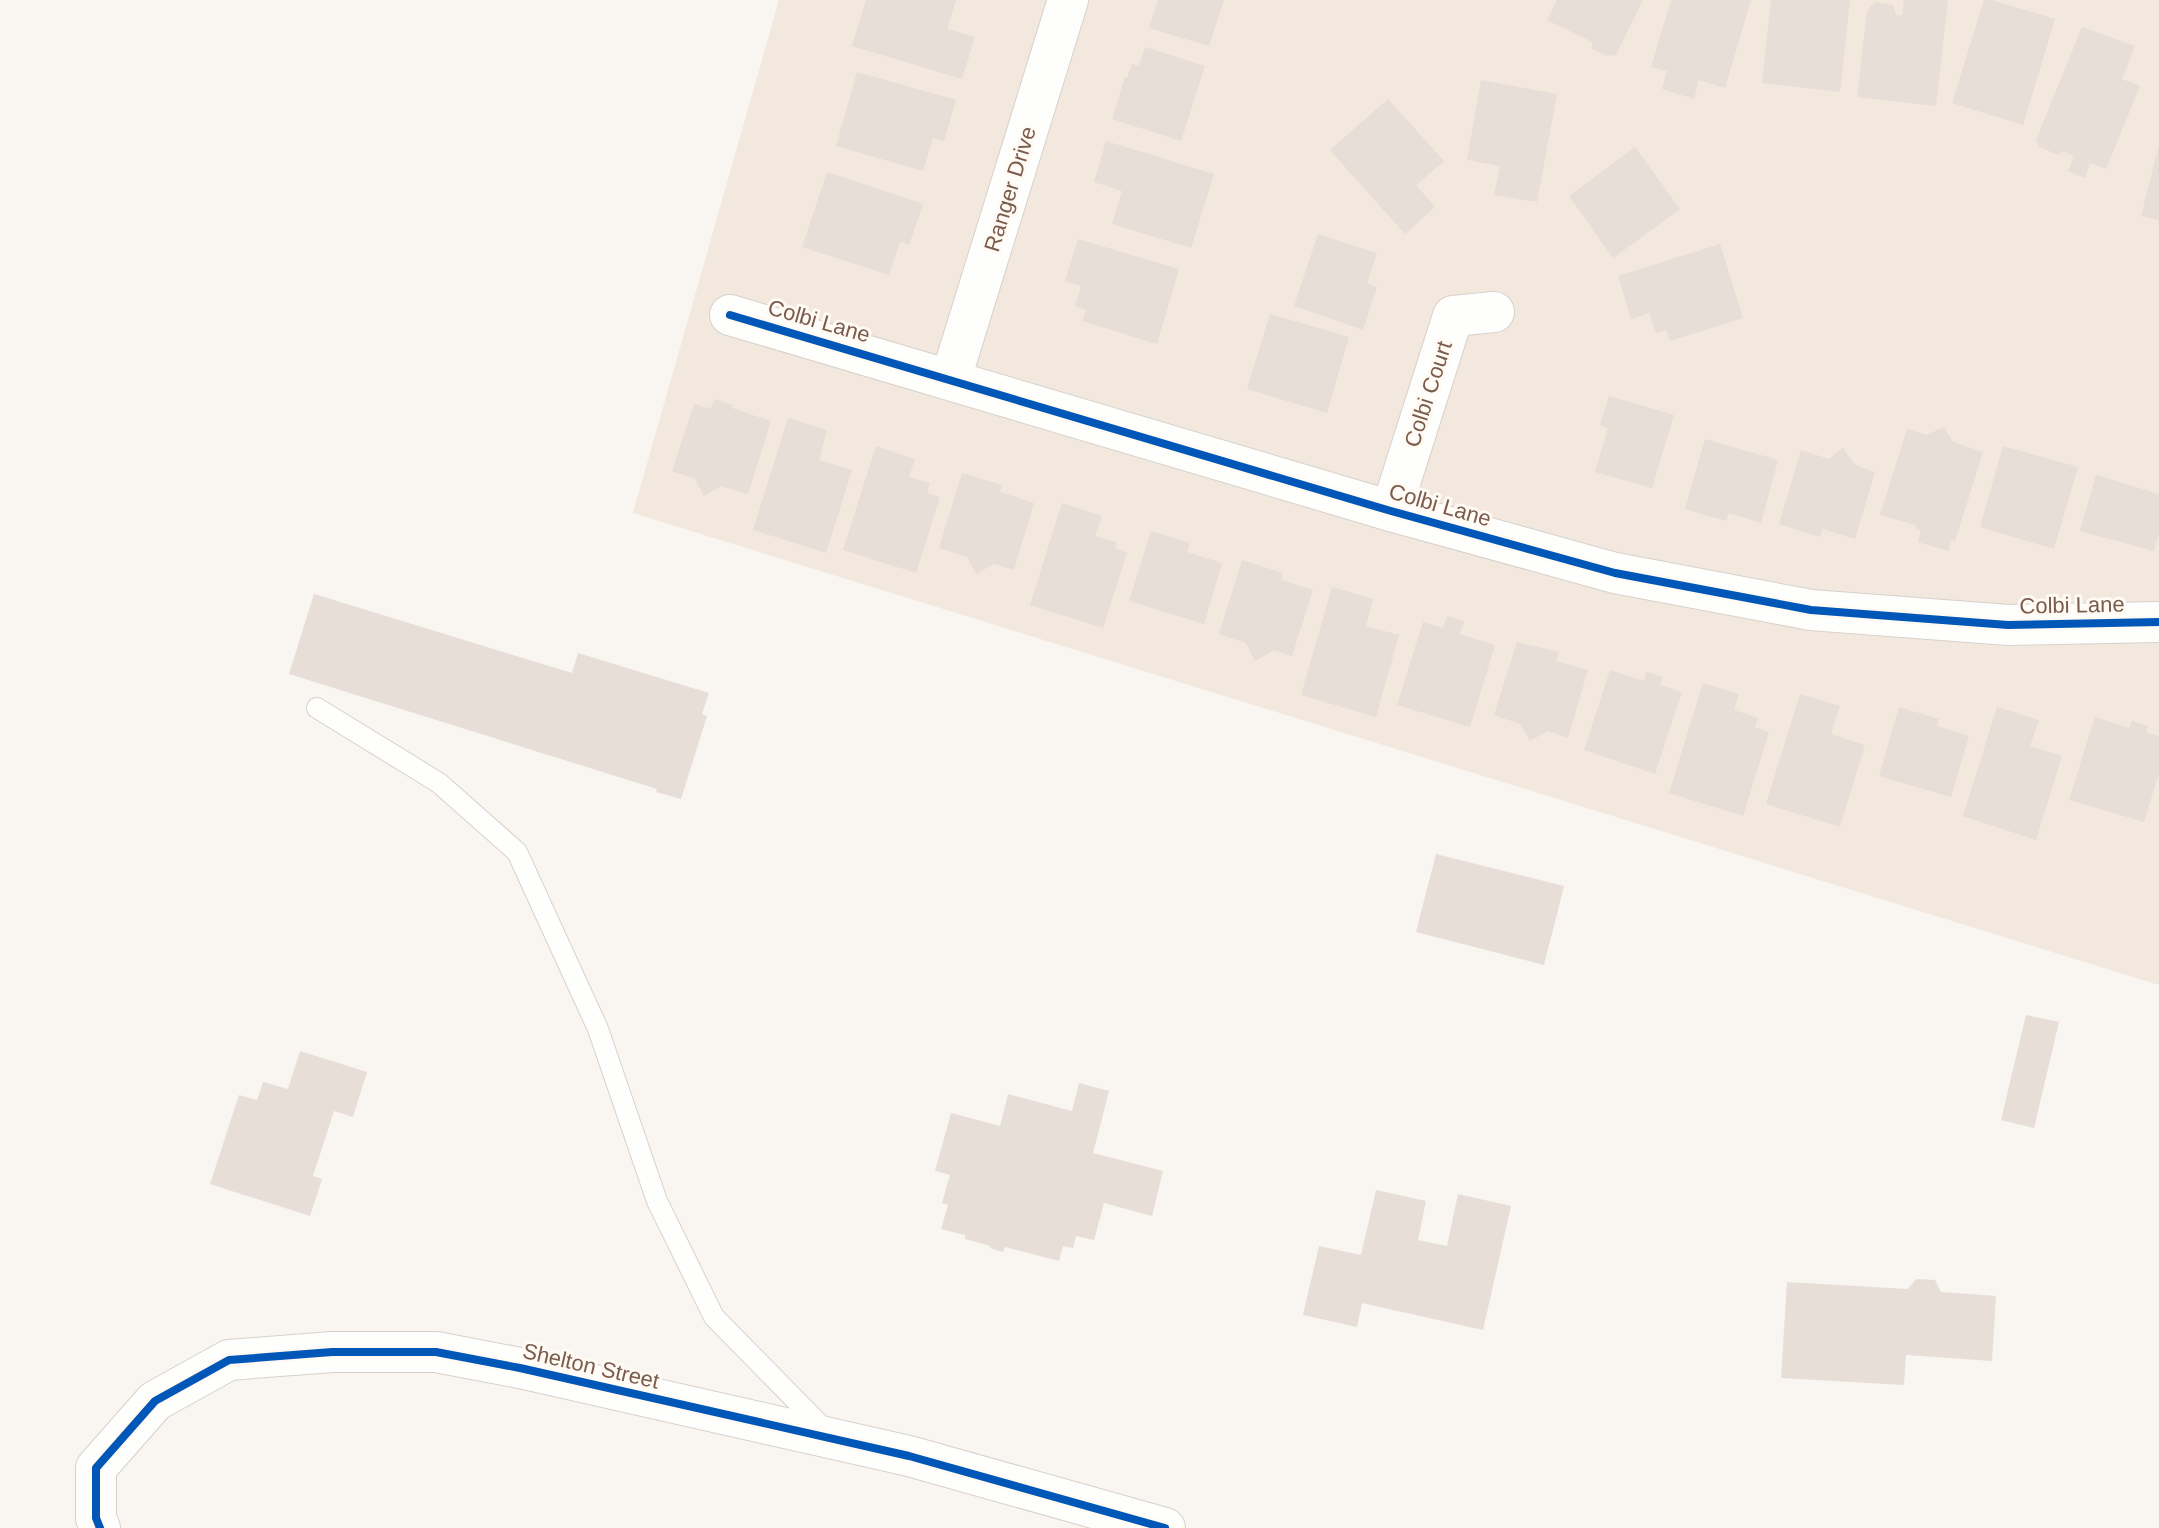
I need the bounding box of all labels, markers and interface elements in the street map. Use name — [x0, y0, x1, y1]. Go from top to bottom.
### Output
street label: Ranger Drive — [979, 123, 1041, 255]
street label: Colbi Lane — [765, 294, 873, 348]
street label: Colbi Court — [1399, 338, 1457, 450]
street label: Colbi Lane — [1386, 478, 1494, 532]
street label: Colbi Lane — [2019, 592, 2125, 618]
street label: Shelton Street — [520, 1338, 662, 1394]

